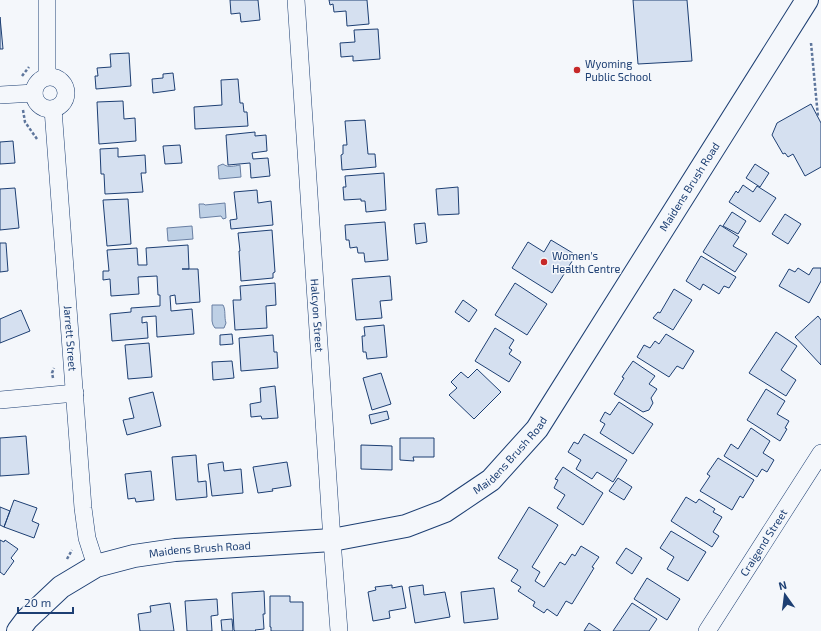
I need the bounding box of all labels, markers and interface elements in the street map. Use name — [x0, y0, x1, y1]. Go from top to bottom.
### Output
place label: Wyoming Public School — [585, 57, 652, 83]
marker: Wyoming Public School — [572, 65, 582, 75]
street label: Maidens Brush Road — [656, 140, 722, 233]
place label: Women's Health Centre — [552, 249, 621, 275]
marker: Women's Health Centre — [539, 257, 549, 267]
street label: Halcyon Street — [309, 278, 326, 352]
street label: Jarrett Street — [62, 305, 80, 372]
street label: Maidens Brush Road — [470, 414, 549, 496]
street label: Craigend Street — [737, 506, 790, 578]
street label: Maidens Brush Road — [148, 538, 251, 560]
north arrow — [765, 575, 805, 615]
text: N — [777, 578, 788, 592]
scale bar — [18, 589, 73, 615]
text: 20 m — [24, 595, 51, 609]

